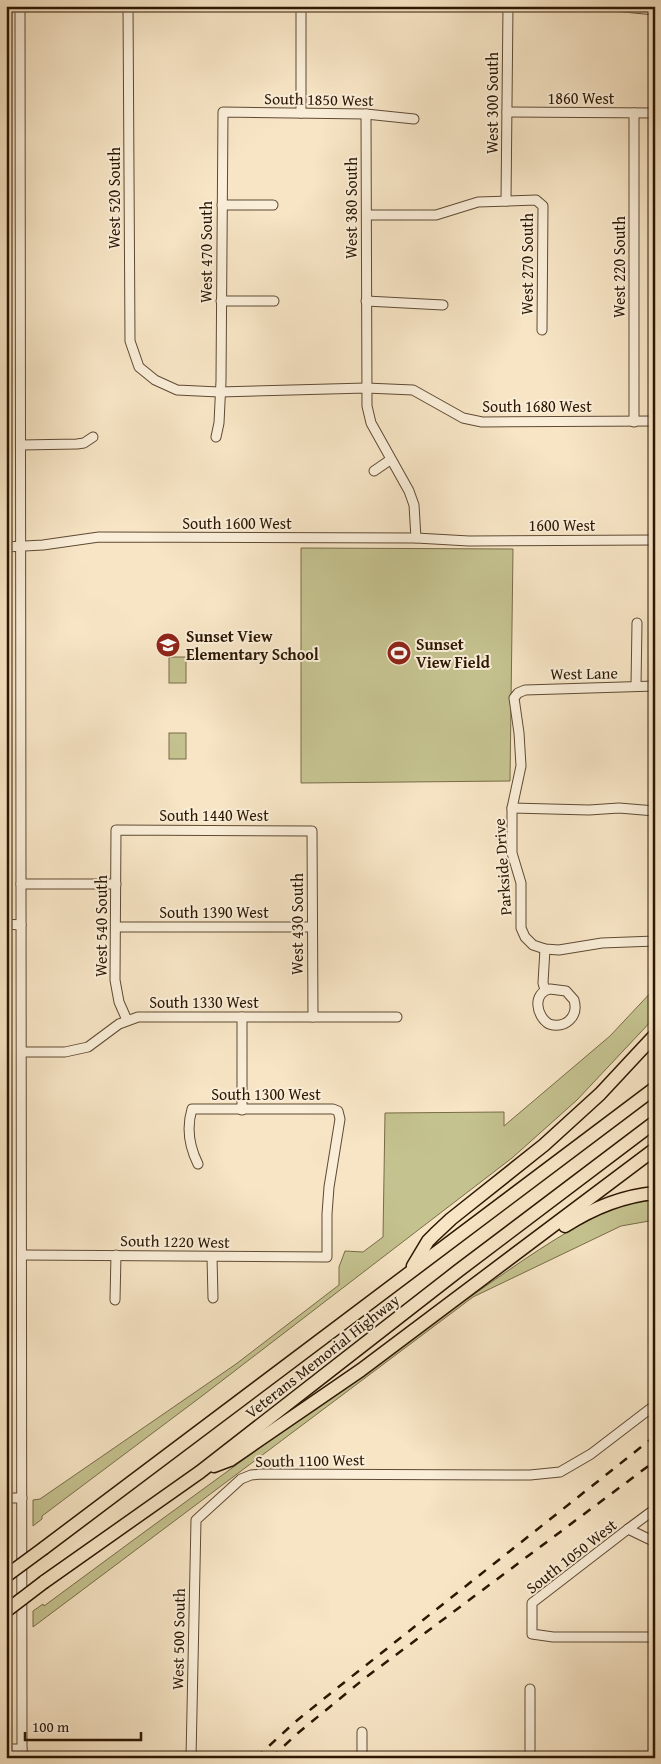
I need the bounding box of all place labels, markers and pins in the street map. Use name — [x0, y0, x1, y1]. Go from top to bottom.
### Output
place label: Sunset View Elementary School — [186, 624, 319, 666]
school or university icon: Sunset View Elementary School — [155, 632, 181, 658]
place label: Sunset View Field — [416, 632, 491, 674]
sports icon: Sunset View Field — [386, 640, 412, 666]

